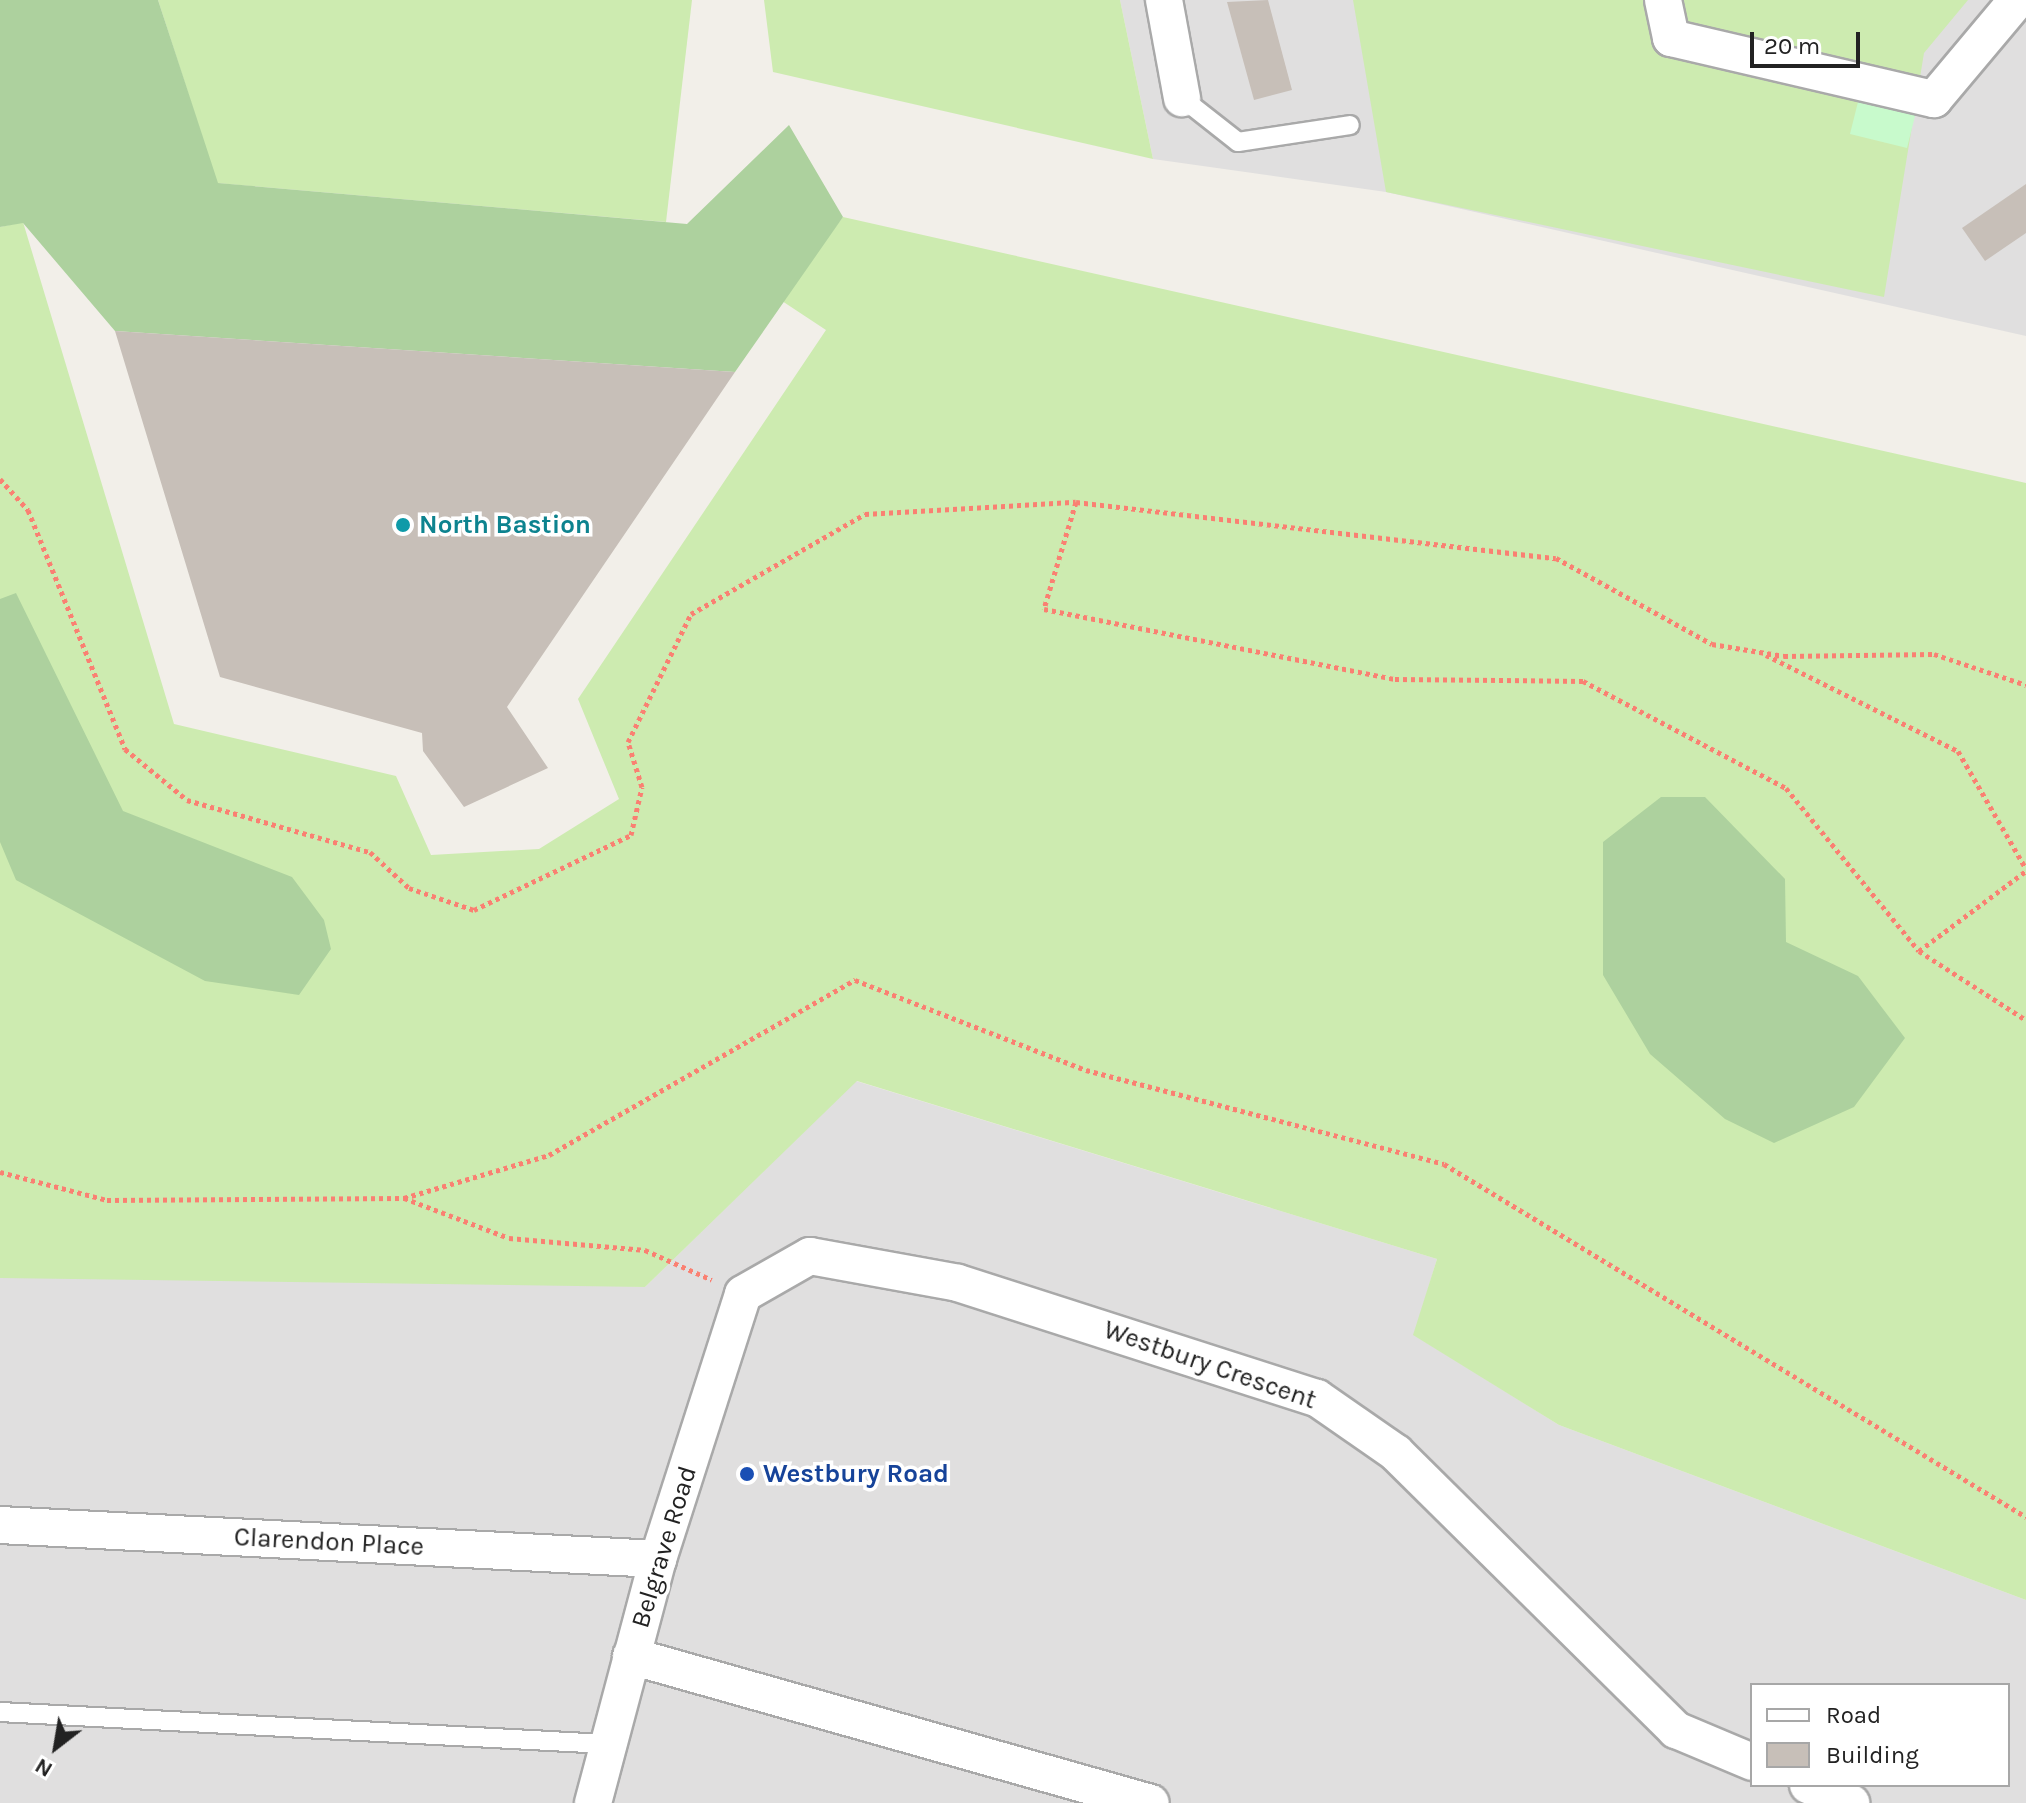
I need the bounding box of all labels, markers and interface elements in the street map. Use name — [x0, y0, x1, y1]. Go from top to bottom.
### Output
scale bar — [1754, 16, 1864, 66]
text: 20 m — [1764, 32, 1820, 60]
place label: North Bastion — [419, 509, 591, 541]
marker: North Bastion — [394, 516, 412, 534]
street label: Westbury Crescent — [1100, 1314, 1320, 1416]
place label: Westbury Road — [763, 1458, 949, 1490]
street label: Belgrave Road — [625, 1462, 703, 1632]
marker: Westbury Road — [738, 1465, 756, 1483]
street label: Clarendon Place — [233, 1521, 425, 1563]
legend — [1750, 1683, 2010, 1787]
text: Road — [1826, 1701, 1881, 1729]
north arrow — [16, 1707, 96, 1787]
text: Building — [1826, 1741, 1919, 1769]
text: N — [30, 1752, 57, 1783]

